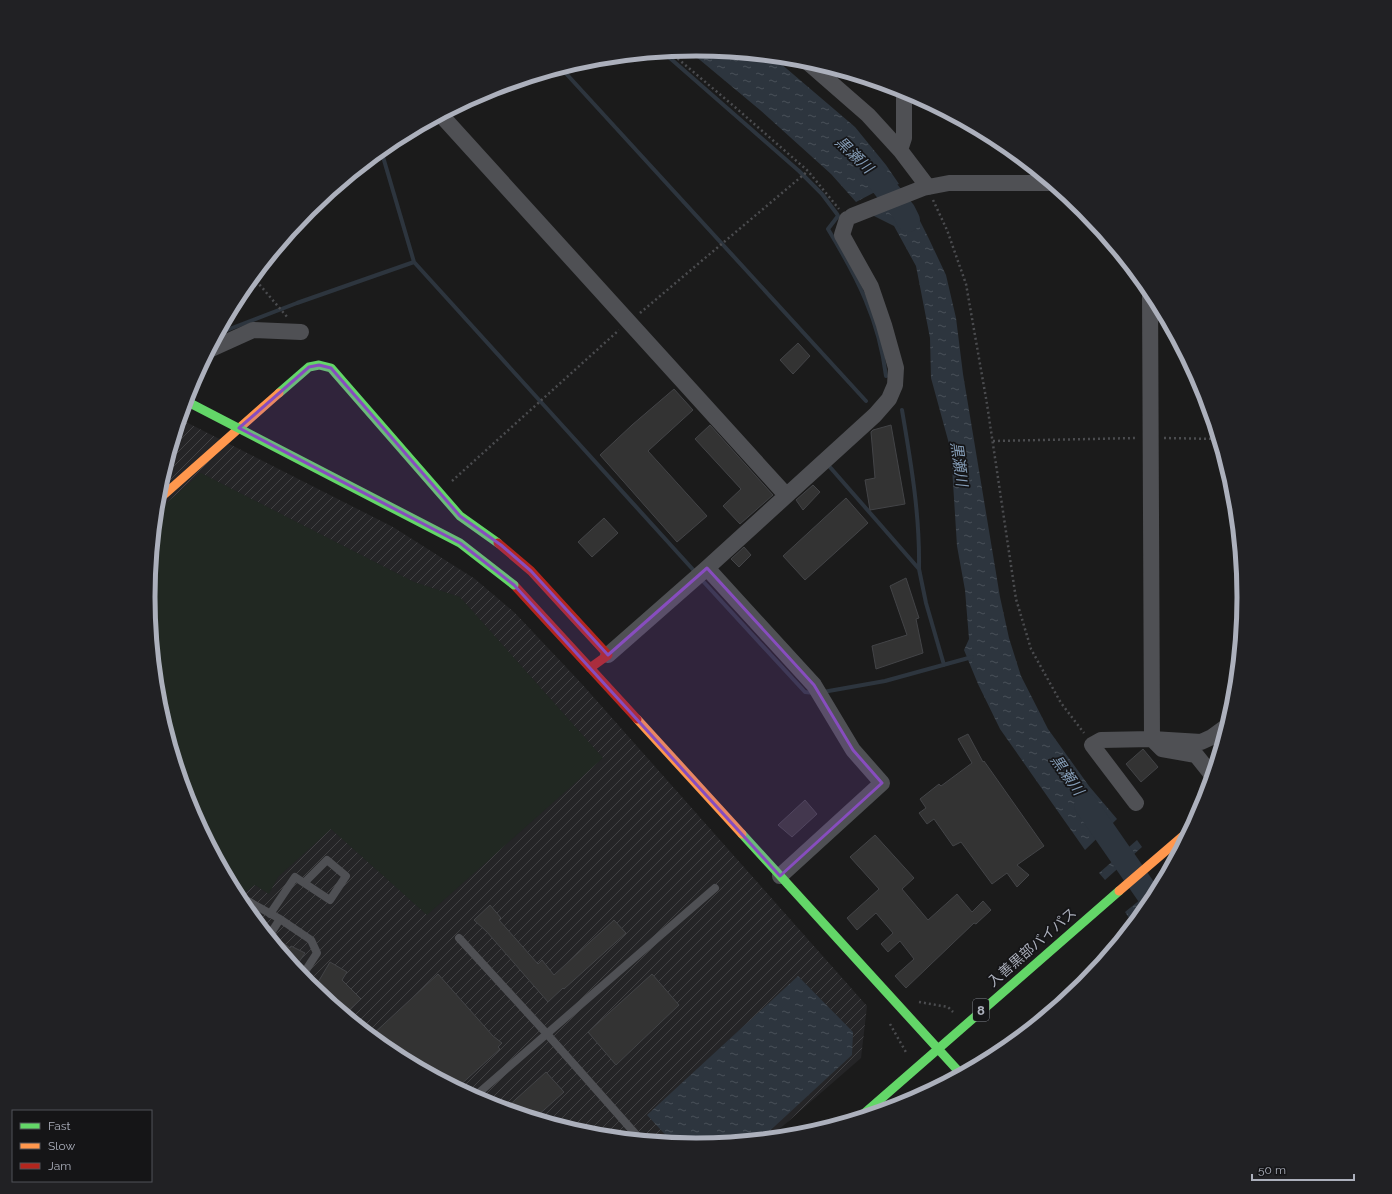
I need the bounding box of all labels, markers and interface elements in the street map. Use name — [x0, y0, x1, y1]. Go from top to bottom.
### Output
water label: 黒瀬川 — [832, 133, 878, 178]
water label: 黒瀬川 — [947, 440, 971, 490]
water label: 黒瀬川 — [1047, 751, 1088, 800]
street label: 入善黒部バイパス — [985, 904, 1079, 990]
road number: 8 — [973, 999, 989, 1021]
legend — [12, 1110, 152, 1182]
text: Fast — [48, 1119, 71, 1133]
text: Slow — [48, 1139, 75, 1153]
scale bar — [1252, 1156, 1354, 1182]
text: Jam — [48, 1159, 71, 1173]
text: 50 m — [1258, 1163, 1286, 1177]

